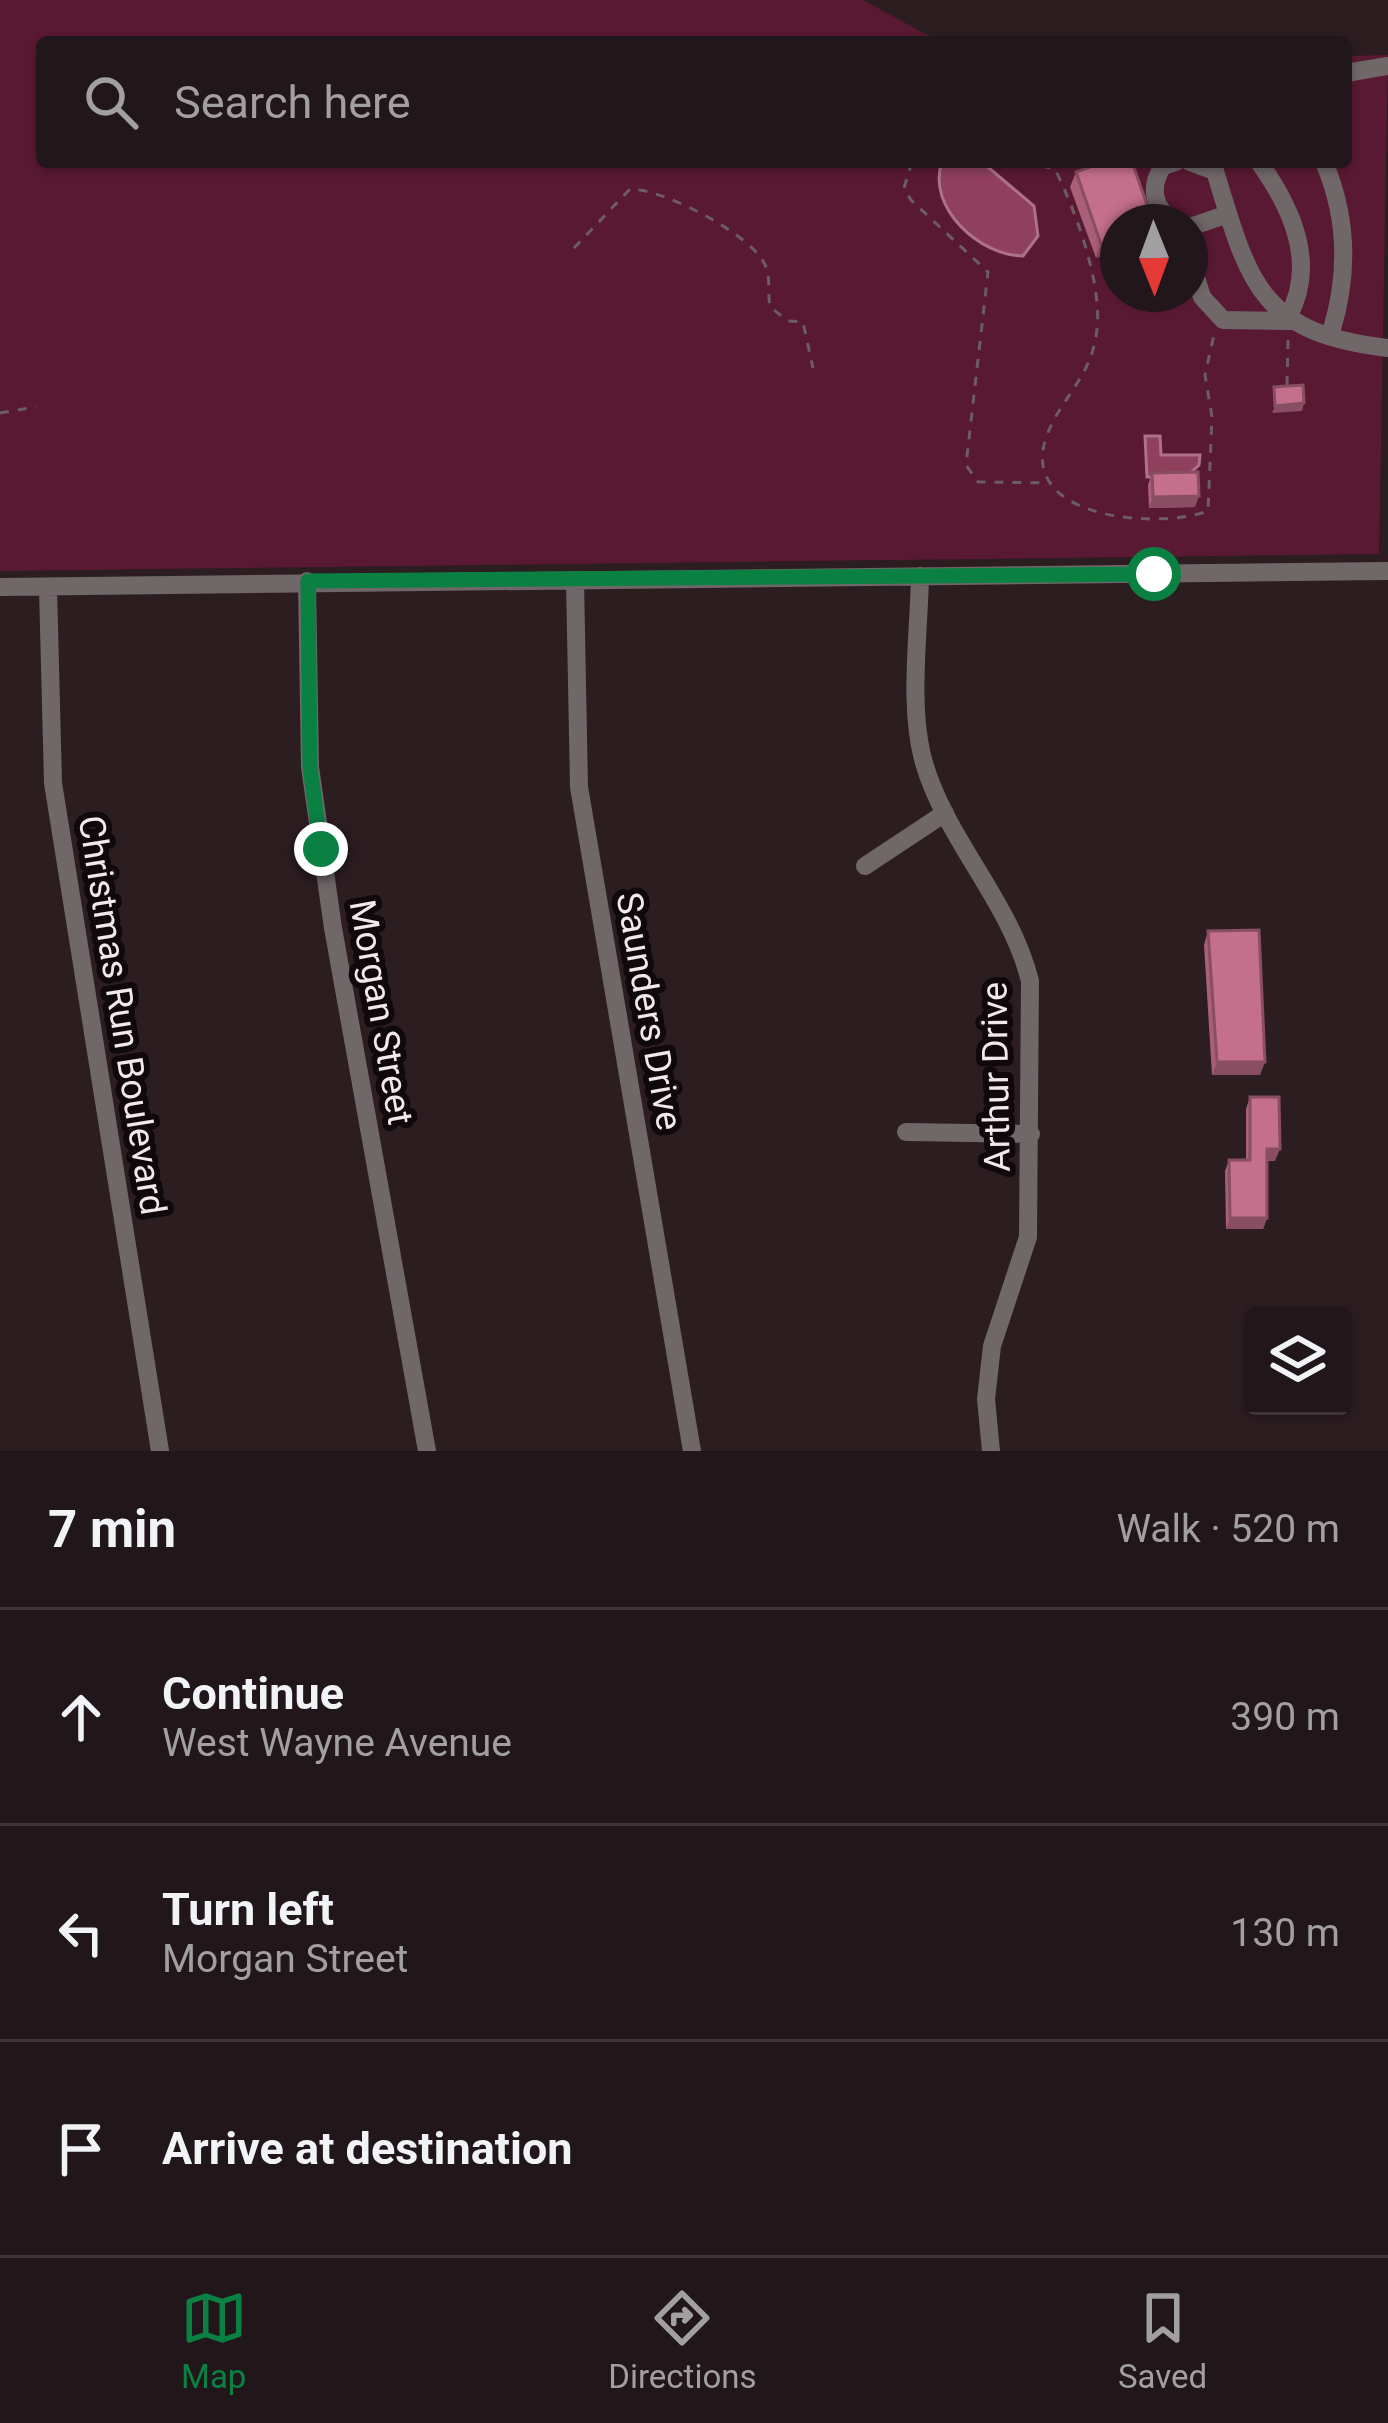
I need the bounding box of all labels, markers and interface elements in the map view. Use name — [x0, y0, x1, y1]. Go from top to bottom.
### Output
search box — [36, 36, 1352, 168]
icon: search — [78, 69, 144, 135]
text: Search here — [174, 76, 411, 129]
north arrow — [1100, 204, 1208, 312]
route start — [1127, 547, 1181, 601]
street label: Christmas Run Boulevard — [70, 813, 174, 1218]
route end — [294, 822, 348, 876]
street label: Saunders Drive — [607, 889, 691, 1133]
street label: Morgan Street — [341, 897, 421, 1128]
street label: Arthur Drive — [973, 982, 1019, 1172]
map controls — [1244, 1307, 1352, 1415]
button: layers — [1244, 1307, 1352, 1415]
text: 7 min — [48, 1500, 176, 1559]
text: Walk · 520 m — [1116, 1506, 1340, 1552]
text: Continue — [162, 1667, 344, 1720]
icon: ahead — [48, 1684, 114, 1750]
text: 390 m — [1230, 1694, 1340, 1740]
text: West Wayne Avenue — [162, 1720, 512, 1766]
text: Turn left — [162, 1883, 334, 1936]
icon: left — [48, 1900, 114, 1966]
text: 130 m — [1230, 1910, 1340, 1956]
text: Morgan Street — [162, 1936, 408, 1982]
icon: arrive — [48, 2116, 114, 2182]
text: Arrive at destination — [162, 2122, 573, 2175]
tab: Map — [181, 2285, 247, 2396]
tab: Directions — [608, 2285, 757, 2396]
tab: Saved — [1118, 2285, 1207, 2396]

